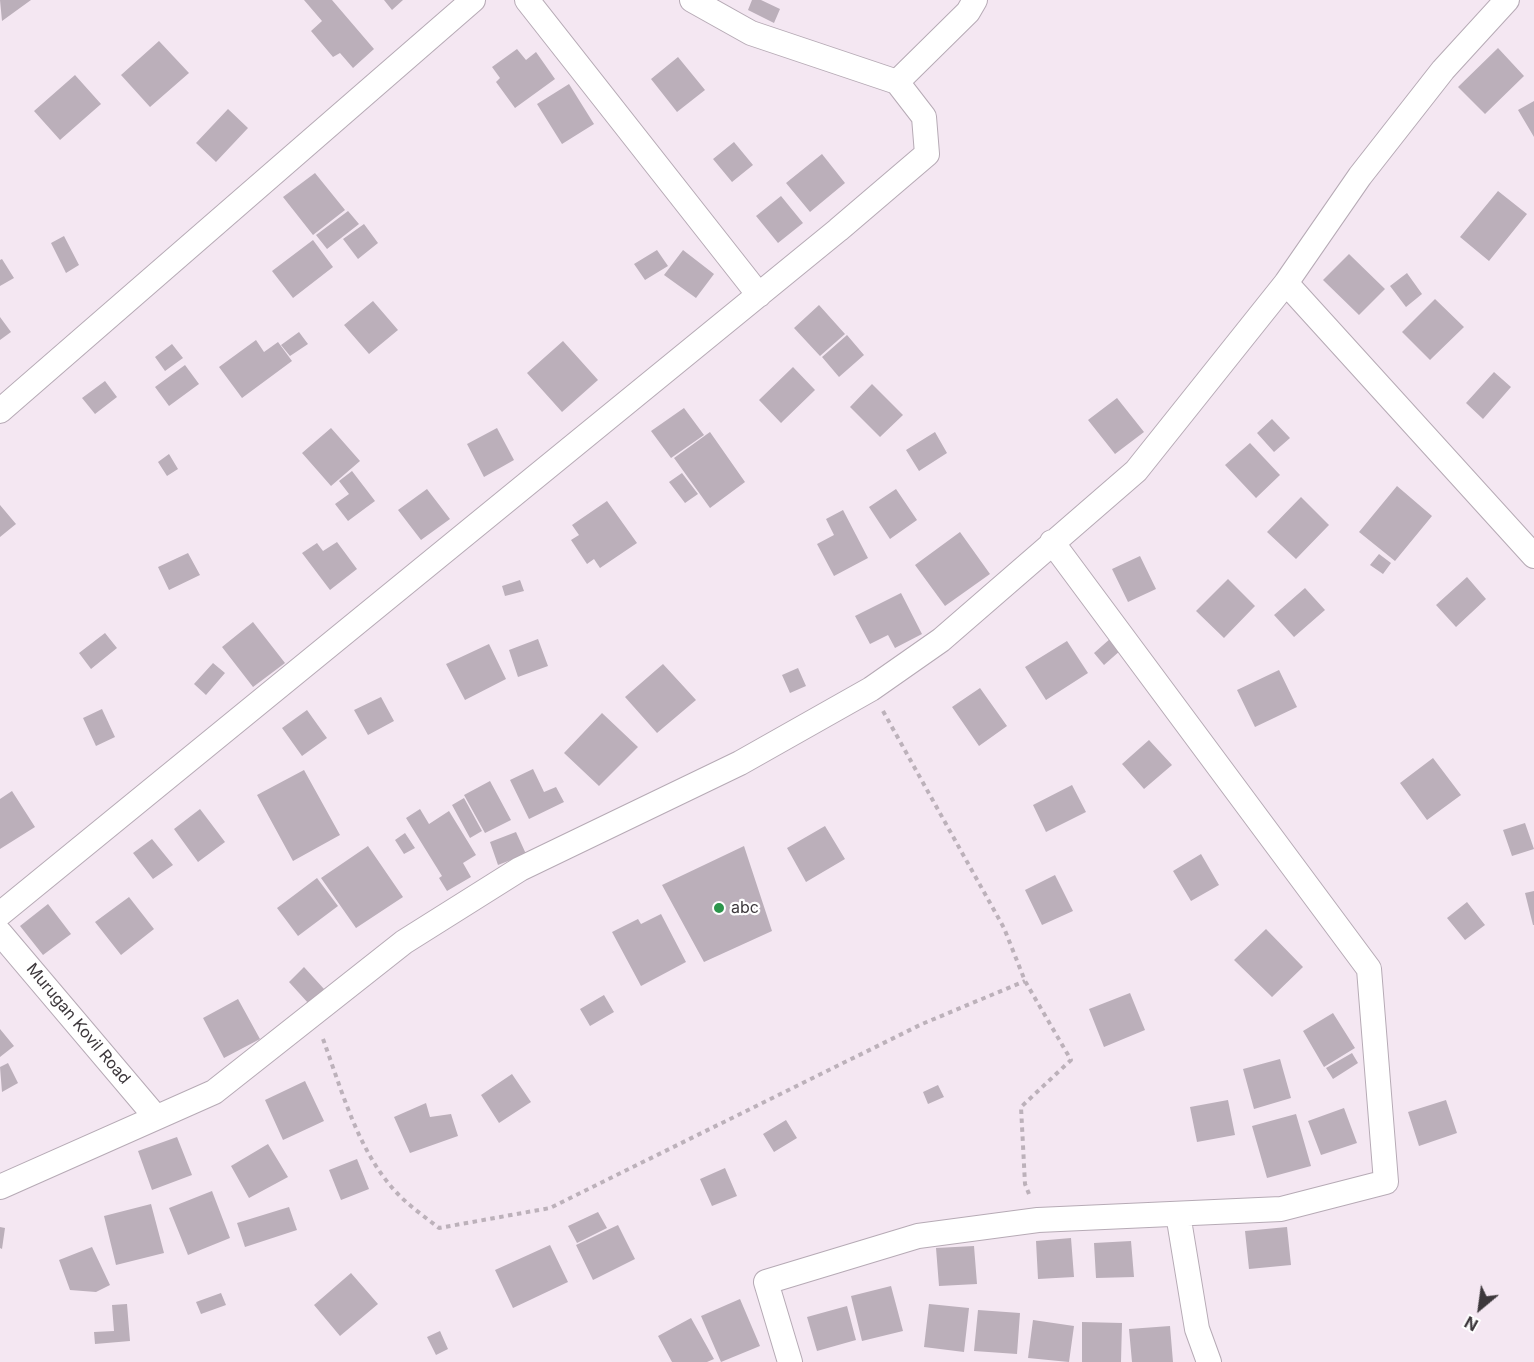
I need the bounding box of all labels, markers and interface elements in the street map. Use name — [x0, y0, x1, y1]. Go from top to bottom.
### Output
place label: abc — [731, 898, 759, 918]
marker: abc — [712, 901, 726, 915]
street label: Murugan Kovil Road — [22, 960, 134, 1088]
north arrow — [1450, 1278, 1510, 1338]
text: N — [1461, 1312, 1481, 1335]

